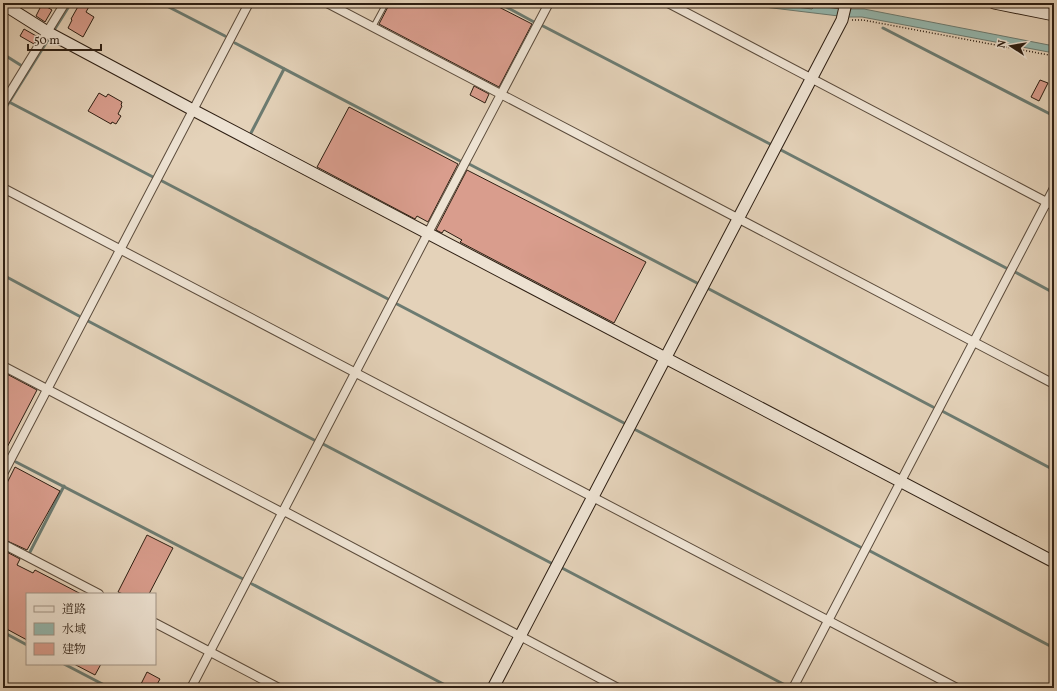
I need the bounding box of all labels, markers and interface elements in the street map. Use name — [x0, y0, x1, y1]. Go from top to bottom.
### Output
scale bar — [28, 26, 101, 52]
north arrow — [991, 26, 1031, 66]
text: 50 m — [34, 33, 60, 49]
text: N — [995, 39, 1011, 50]
legend — [26, 593, 156, 665]
text: 道路 — [62, 602, 86, 618]
text: 水域 — [62, 622, 86, 638]
text: 建物 — [62, 642, 86, 658]

